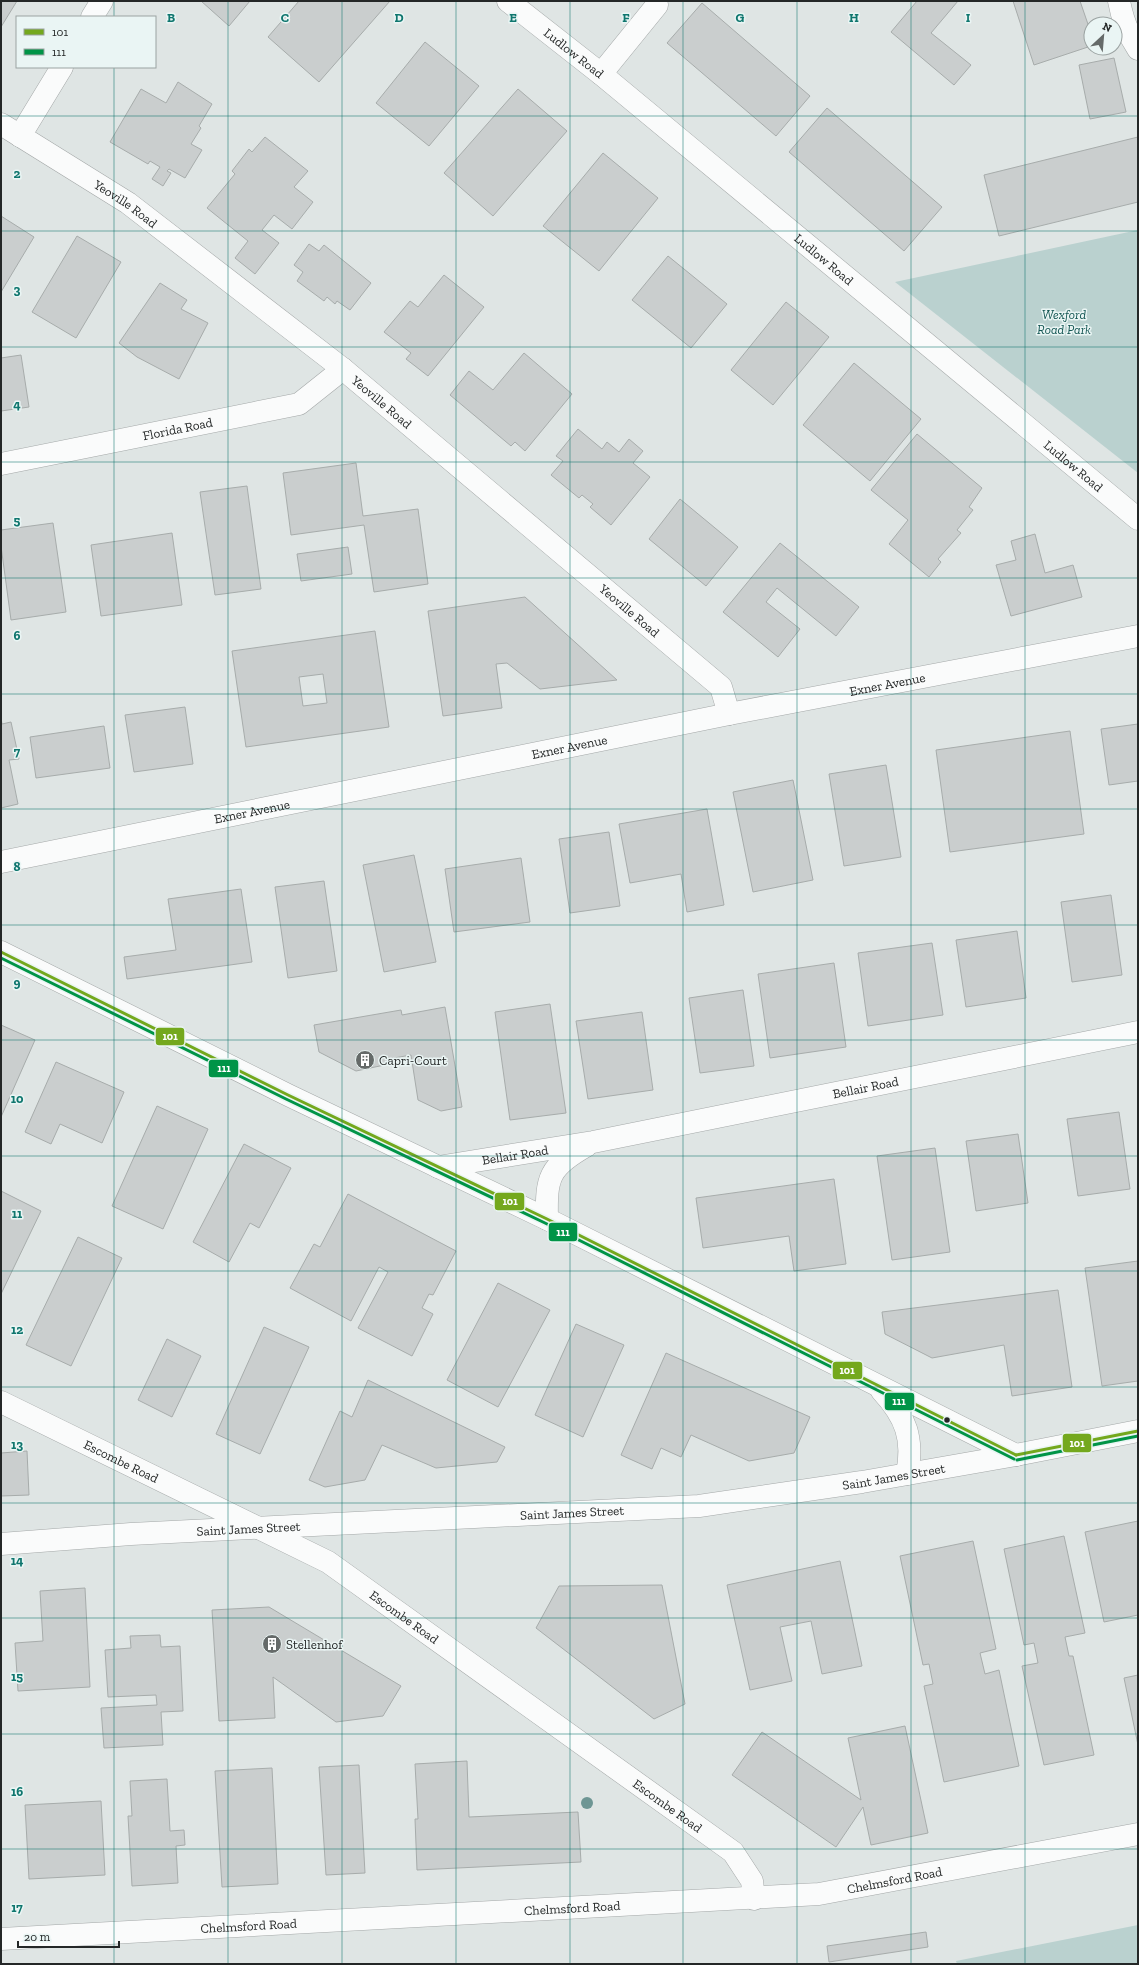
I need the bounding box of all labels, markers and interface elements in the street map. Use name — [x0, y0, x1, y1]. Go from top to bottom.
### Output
text: B — [167, 10, 175, 25]
text: C — [281, 10, 289, 25]
text: D — [394, 10, 404, 25]
text: E — [509, 10, 517, 25]
text: F — [622, 10, 630, 25]
text: G — [736, 10, 745, 25]
text: H — [849, 10, 859, 25]
text: I — [966, 10, 971, 25]
legend — [16, 16, 156, 68]
north arrow — [1083, 16, 1123, 56]
text: N — [1101, 20, 1114, 35]
text: 101 — [52, 25, 69, 39]
street label: Ludlow Road — [541, 25, 607, 81]
text: 111 — [52, 45, 66, 59]
text: 2 — [14, 166, 21, 181]
street label: Yeoville Road — [90, 176, 160, 231]
street label: Ludlow Road — [791, 231, 856, 288]
text: 3 — [14, 282, 21, 297]
park label: Wexford Road Park — [1037, 307, 1091, 337]
street label: Yeoville Road — [348, 372, 415, 432]
text: 4 — [13, 397, 21, 412]
street label: Florida Road — [141, 415, 214, 443]
street label: Ludlow Road — [1041, 437, 1106, 495]
text: 5 — [14, 513, 21, 528]
street label: Yeoville Road — [596, 581, 663, 640]
text: 6 — [14, 628, 21, 643]
street label: Exner Avenue — [848, 670, 927, 699]
street label: Exner Avenue — [530, 732, 609, 762]
text: 7 — [14, 744, 21, 759]
street label: Exner Avenue — [213, 796, 291, 827]
text: 8 — [13, 859, 21, 874]
text: 9 — [14, 975, 21, 990]
line badge: 101 — [155, 1027, 185, 1046]
text: 101 — [162, 1030, 178, 1043]
building icon: Capri-Court — [354, 1049, 376, 1071]
place label: Capri-Court — [379, 1053, 447, 1068]
line badge: 111 — [208, 1059, 239, 1078]
text: 111 — [217, 1062, 231, 1075]
street label: Bellair Road — [831, 1074, 900, 1101]
text: 10 — [11, 1091, 24, 1106]
street label: Bellair Road — [481, 1142, 549, 1168]
line badge: 101 — [494, 1192, 525, 1211]
text: 101 — [502, 1195, 518, 1208]
text: 11 — [12, 1206, 23, 1221]
line badge: 111 — [548, 1222, 578, 1242]
text: 111 — [556, 1226, 570, 1239]
text: 12 — [11, 1322, 23, 1337]
line badge: 101 — [832, 1361, 863, 1380]
text: 101 — [839, 1364, 855, 1377]
line badge: 111 — [884, 1392, 915, 1411]
text: 111 — [892, 1395, 906, 1408]
unlabelled marker — [942, 1415, 952, 1425]
line badge: 101 — [1062, 1433, 1092, 1453]
text: 13 — [11, 1437, 23, 1452]
street label: Escombe Road — [81, 1437, 161, 1486]
text: 101 — [1069, 1437, 1085, 1450]
street label: Saint James Street — [841, 1461, 946, 1493]
street label: Saint James Street — [520, 1503, 625, 1523]
street label: Saint James Street — [196, 1519, 301, 1539]
text: 14 — [11, 1553, 24, 1568]
street label: Escombe Road — [367, 1587, 442, 1647]
building icon: Stellenhof — [261, 1633, 283, 1655]
place label: Stellenhof — [286, 1637, 343, 1652]
text: 15 — [11, 1669, 23, 1684]
street label: Escombe Road — [630, 1776, 705, 1835]
text: 16 — [11, 1784, 23, 1799]
street label: Chelmsford Road — [846, 1864, 943, 1897]
street label: Chelmsford Road — [524, 1898, 621, 1918]
text: 17 — [11, 1900, 23, 1915]
street label: Chelmsford Road — [200, 1916, 297, 1936]
scale bar — [18, 1923, 119, 1949]
text: 20 m — [24, 1930, 51, 1944]

